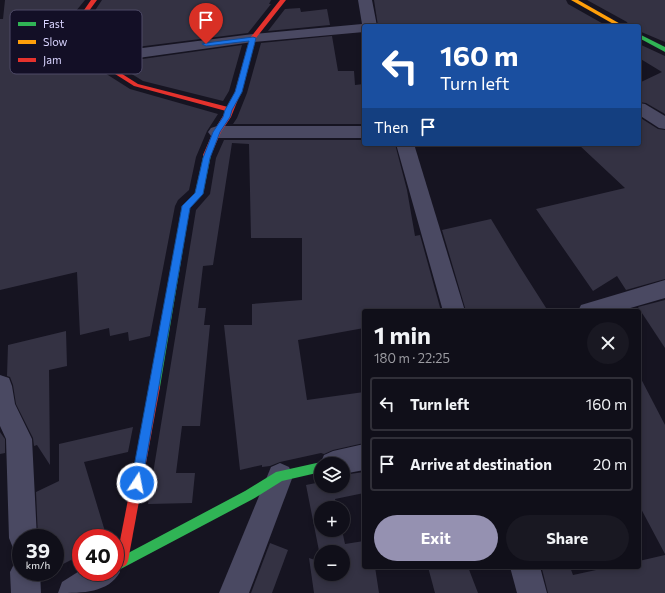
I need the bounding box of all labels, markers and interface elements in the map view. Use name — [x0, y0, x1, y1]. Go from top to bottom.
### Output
pin — [189, 3, 223, 44]
icon: arrive — [195, 9, 217, 31]
legend — [10, 10, 142, 74]
text: Fast — [43, 17, 65, 30]
text: Slow — [43, 35, 68, 48]
text: 160 m — [440, 38, 518, 72]
icon: left — [374, 40, 426, 92]
text: Jam — [43, 53, 62, 67]
text: Turn left — [440, 72, 509, 94]
icon: arrive — [417, 116, 439, 138]
text: Then — [374, 118, 409, 136]
text: 1 min — [374, 320, 431, 349]
button: close — [587, 322, 629, 364]
text: 180 m · 22:25 — [374, 350, 450, 366]
icon: left — [376, 393, 398, 415]
text: Turn left — [410, 395, 469, 413]
text: 160 m — [586, 395, 627, 413]
icon: arrive — [376, 453, 398, 475]
text: Arrive at destination — [410, 455, 552, 473]
text: 20 m — [593, 455, 627, 473]
map controls — [314, 457, 350, 581]
button: layers — [314, 457, 350, 493]
position arrow — [116, 462, 158, 504]
button: + — [314, 501, 350, 537]
button: Exit — [374, 515, 498, 561]
button: Share — [506, 515, 629, 561]
speed limit sign: 40 — [72, 529, 124, 581]
text: 39 — [26, 538, 50, 562]
button: − — [314, 545, 350, 581]
text: km/h — [26, 559, 50, 571]

